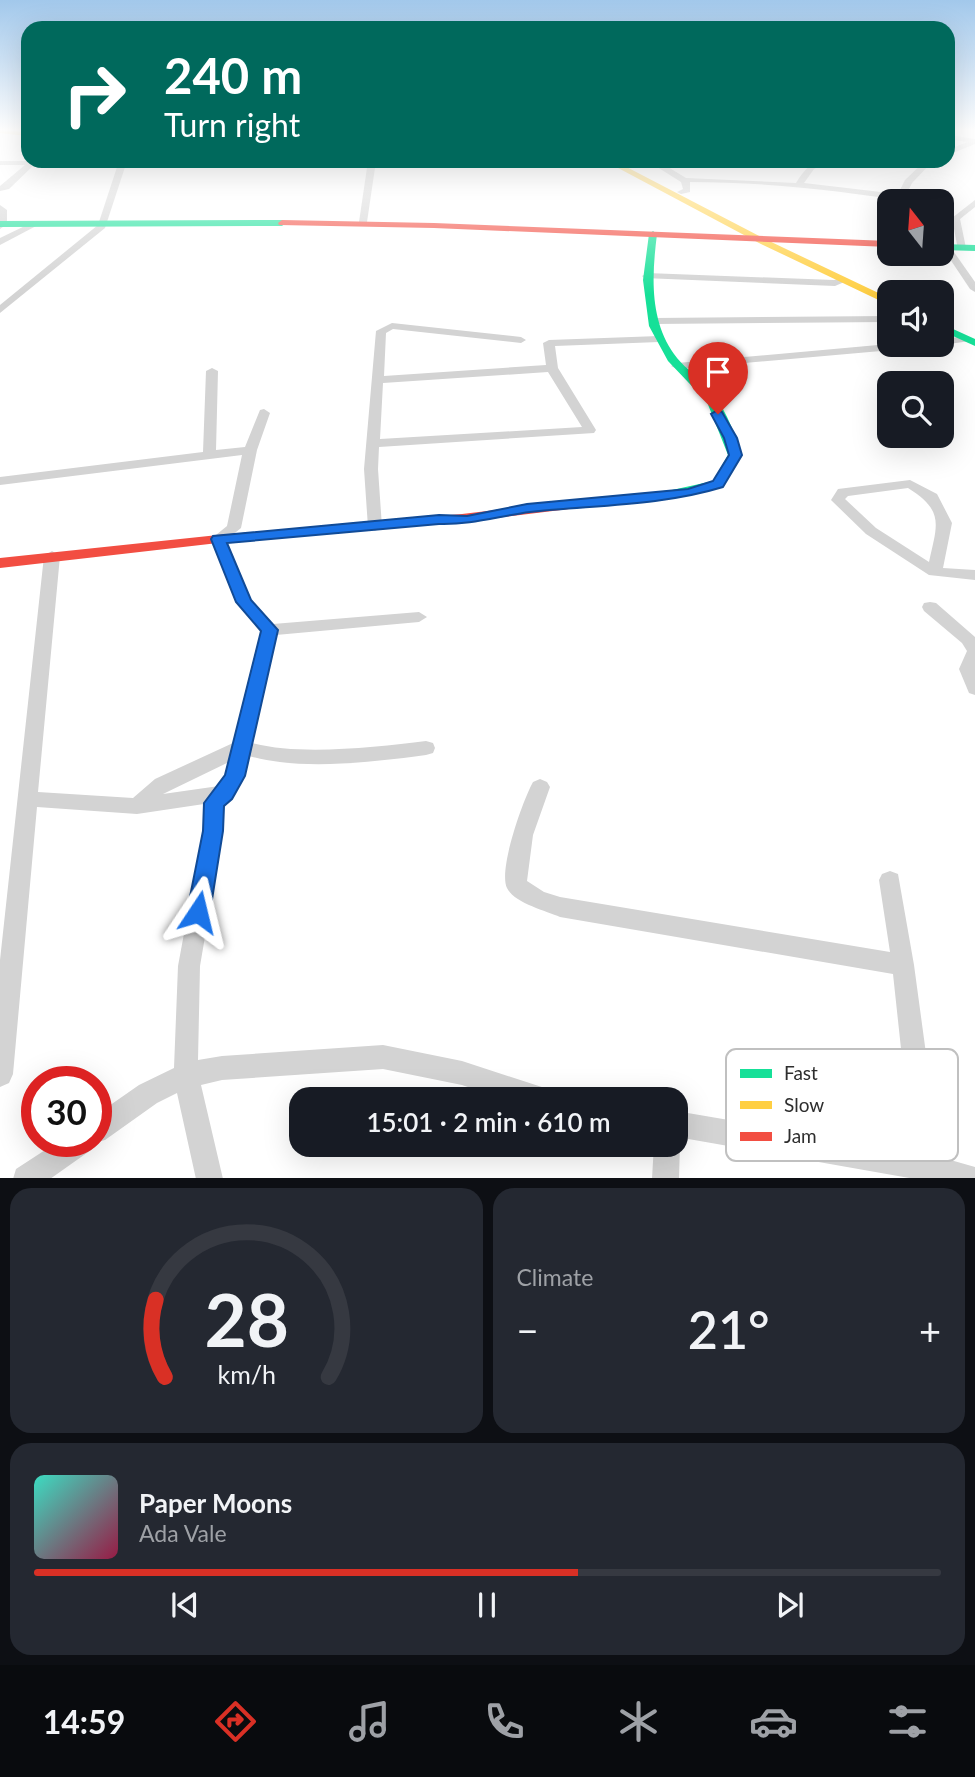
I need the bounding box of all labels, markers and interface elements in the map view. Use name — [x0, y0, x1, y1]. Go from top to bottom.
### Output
text: 240 m — [164, 46, 302, 104]
icon: right — [49, 49, 140, 140]
text: Turn right — [164, 105, 300, 144]
north arrow — [877, 189, 954, 266]
map controls — [877, 189, 954, 448]
button: sound — [877, 280, 954, 357]
pin — [688, 342, 748, 414]
icon: arrive — [699, 353, 737, 391]
button: search — [877, 371, 954, 448]
position arrow — [161, 875, 235, 949]
legend — [726, 1049, 958, 1161]
text: Fast — [784, 1061, 818, 1084]
speed limit sign: 30 — [21, 1066, 112, 1157]
text: Slow — [784, 1093, 824, 1116]
text: 15:01 · 2 min · 610 m — [366, 1106, 611, 1138]
text: Jam — [784, 1124, 817, 1147]
text: Climate — [517, 1263, 593, 1291]
text: 28 — [204, 1275, 288, 1363]
text: 21° — [688, 1298, 770, 1360]
text: − — [517, 1307, 539, 1353]
text: + — [919, 1307, 941, 1353]
text: km/h — [217, 1358, 276, 1388]
text: Paper Moons — [139, 1487, 292, 1519]
text: Ada Vale — [139, 1519, 227, 1547]
icon: previous — [166, 1586, 204, 1624]
icon: pause — [468, 1586, 506, 1624]
icon: next — [771, 1586, 809, 1624]
icon: directions — [211, 1697, 260, 1746]
icon: music — [345, 1697, 394, 1746]
icon: phone — [480, 1697, 529, 1746]
icon: climate — [614, 1697, 663, 1746]
icon: car — [749, 1697, 798, 1746]
icon: filters — [883, 1697, 932, 1746]
text: 14:59 — [43, 1702, 125, 1741]

